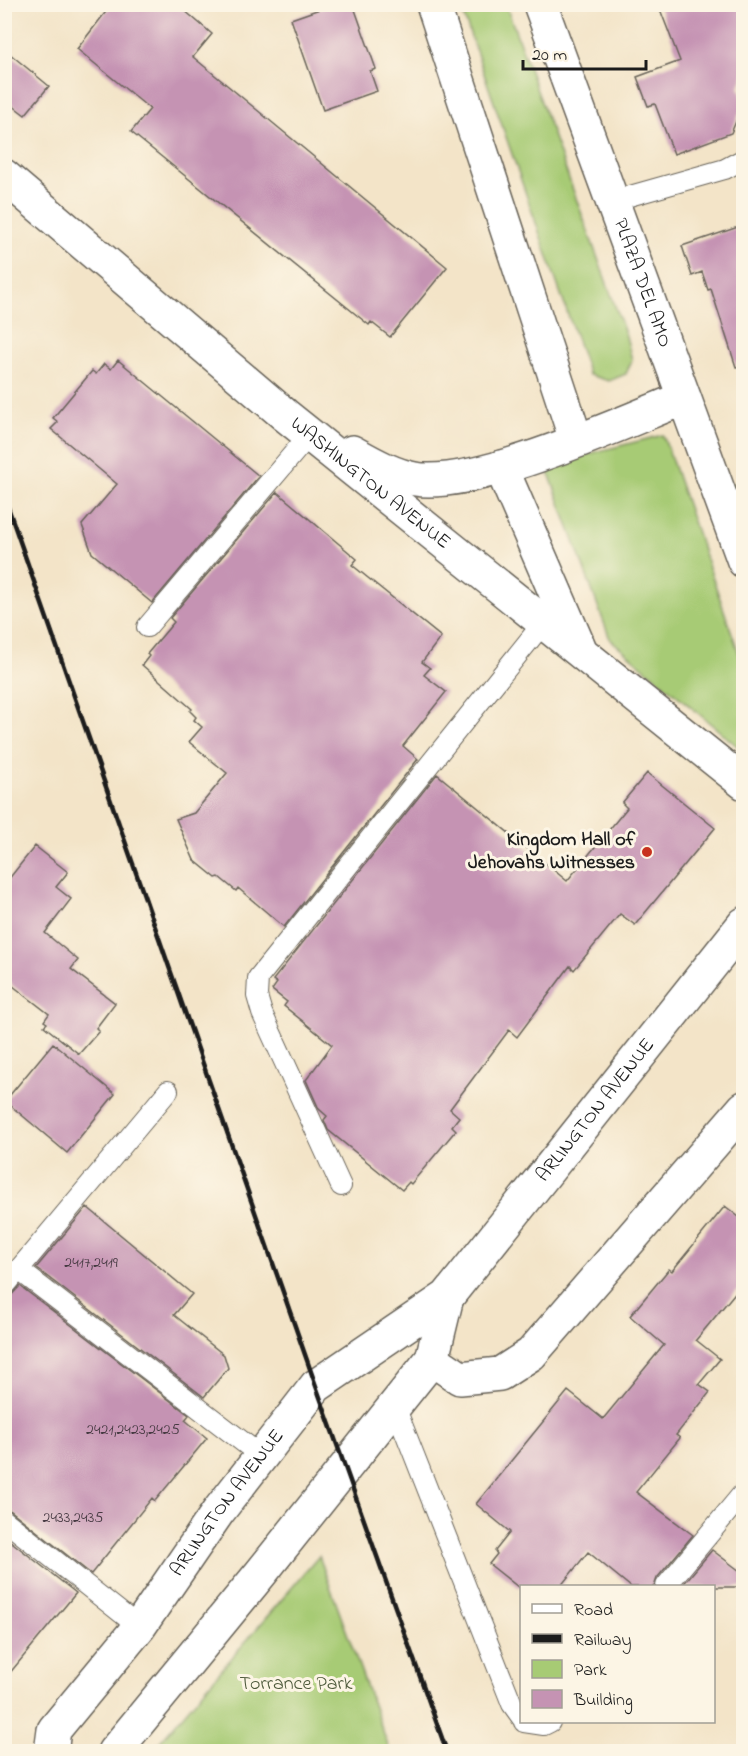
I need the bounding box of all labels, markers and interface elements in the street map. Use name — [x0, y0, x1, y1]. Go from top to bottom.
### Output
scale bar — [523, 33, 646, 71]
text: 20 m — [532, 43, 567, 69]
street label: PLAZA DEL AMO — [605, 214, 679, 352]
street label: WASHINGTON AVENUE — [284, 410, 457, 557]
place label: Kingdom Hall of Jehovahs Witnesses — [468, 826, 636, 878]
marker: Kingdom Hall of Jehovahs Witnesses — [640, 845, 654, 859]
street label: ARLINGTON AVENUE — [529, 1032, 662, 1188]
house number: 2417,2419 — [64, 1251, 118, 1275]
house number: 2421,2423,2425 — [86, 1418, 180, 1442]
street label: ARLINGTON AVENUE — [163, 1423, 292, 1583]
house number: 2433,2435 — [43, 1506, 103, 1530]
legend — [520, 1585, 715, 1723]
text: Road — [574, 1598, 613, 1624]
text: Railway — [574, 1628, 631, 1654]
text: Park — [574, 1658, 607, 1684]
park label: Torrance Park — [239, 1670, 353, 1699]
text: Building — [573, 1688, 633, 1715]

